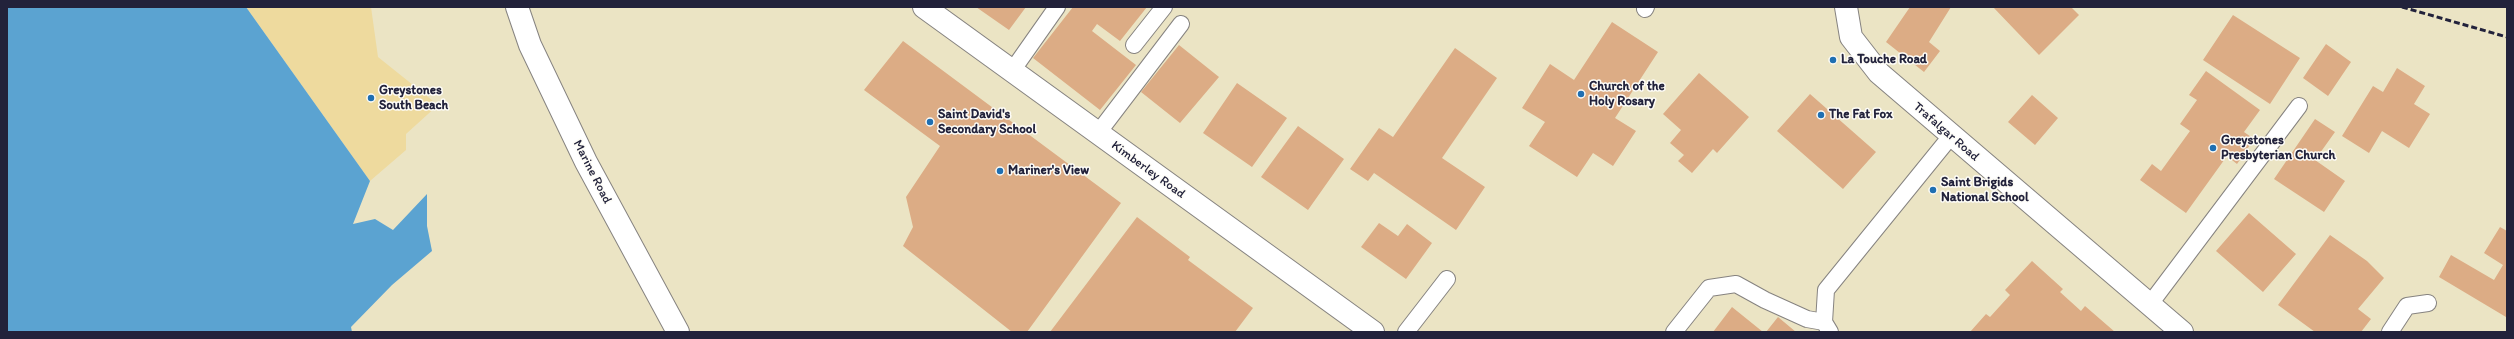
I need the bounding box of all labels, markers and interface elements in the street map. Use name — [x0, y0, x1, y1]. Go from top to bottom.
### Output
place label: La Touche Road — [1841, 52, 1927, 68]
marker: La Touche Road — [1828, 55, 1838, 65]
place label: Church of the Holy Rosary — [1589, 79, 1665, 110]
place label: Greystones South Beach — [379, 83, 448, 114]
marker: Church of the Holy Rosary — [1576, 89, 1586, 99]
marker: Greystones South Beach — [366, 93, 376, 103]
street label: Trafalgar Road — [1910, 99, 1982, 165]
place label: Saint David's Secondary School — [938, 107, 1036, 138]
place label: The Fat Fox — [1829, 107, 1893, 123]
marker: The Fat Fox — [1816, 110, 1826, 120]
marker: Saint David's Secondary School — [925, 117, 935, 127]
place label: Greystones Presbyterian Church — [2221, 133, 2336, 164]
street label: Marine Road — [569, 137, 615, 207]
street label: Kimberley Road — [1108, 138, 1188, 202]
marker: Greystones Presbyterian Church — [2208, 143, 2218, 153]
place label: Mariner's View — [1008, 163, 1089, 179]
marker: Mariner's View — [995, 166, 1005, 176]
place label: Saint Brigids National School — [1941, 175, 2029, 206]
marker: Saint Brigids National School — [1928, 185, 1938, 195]

